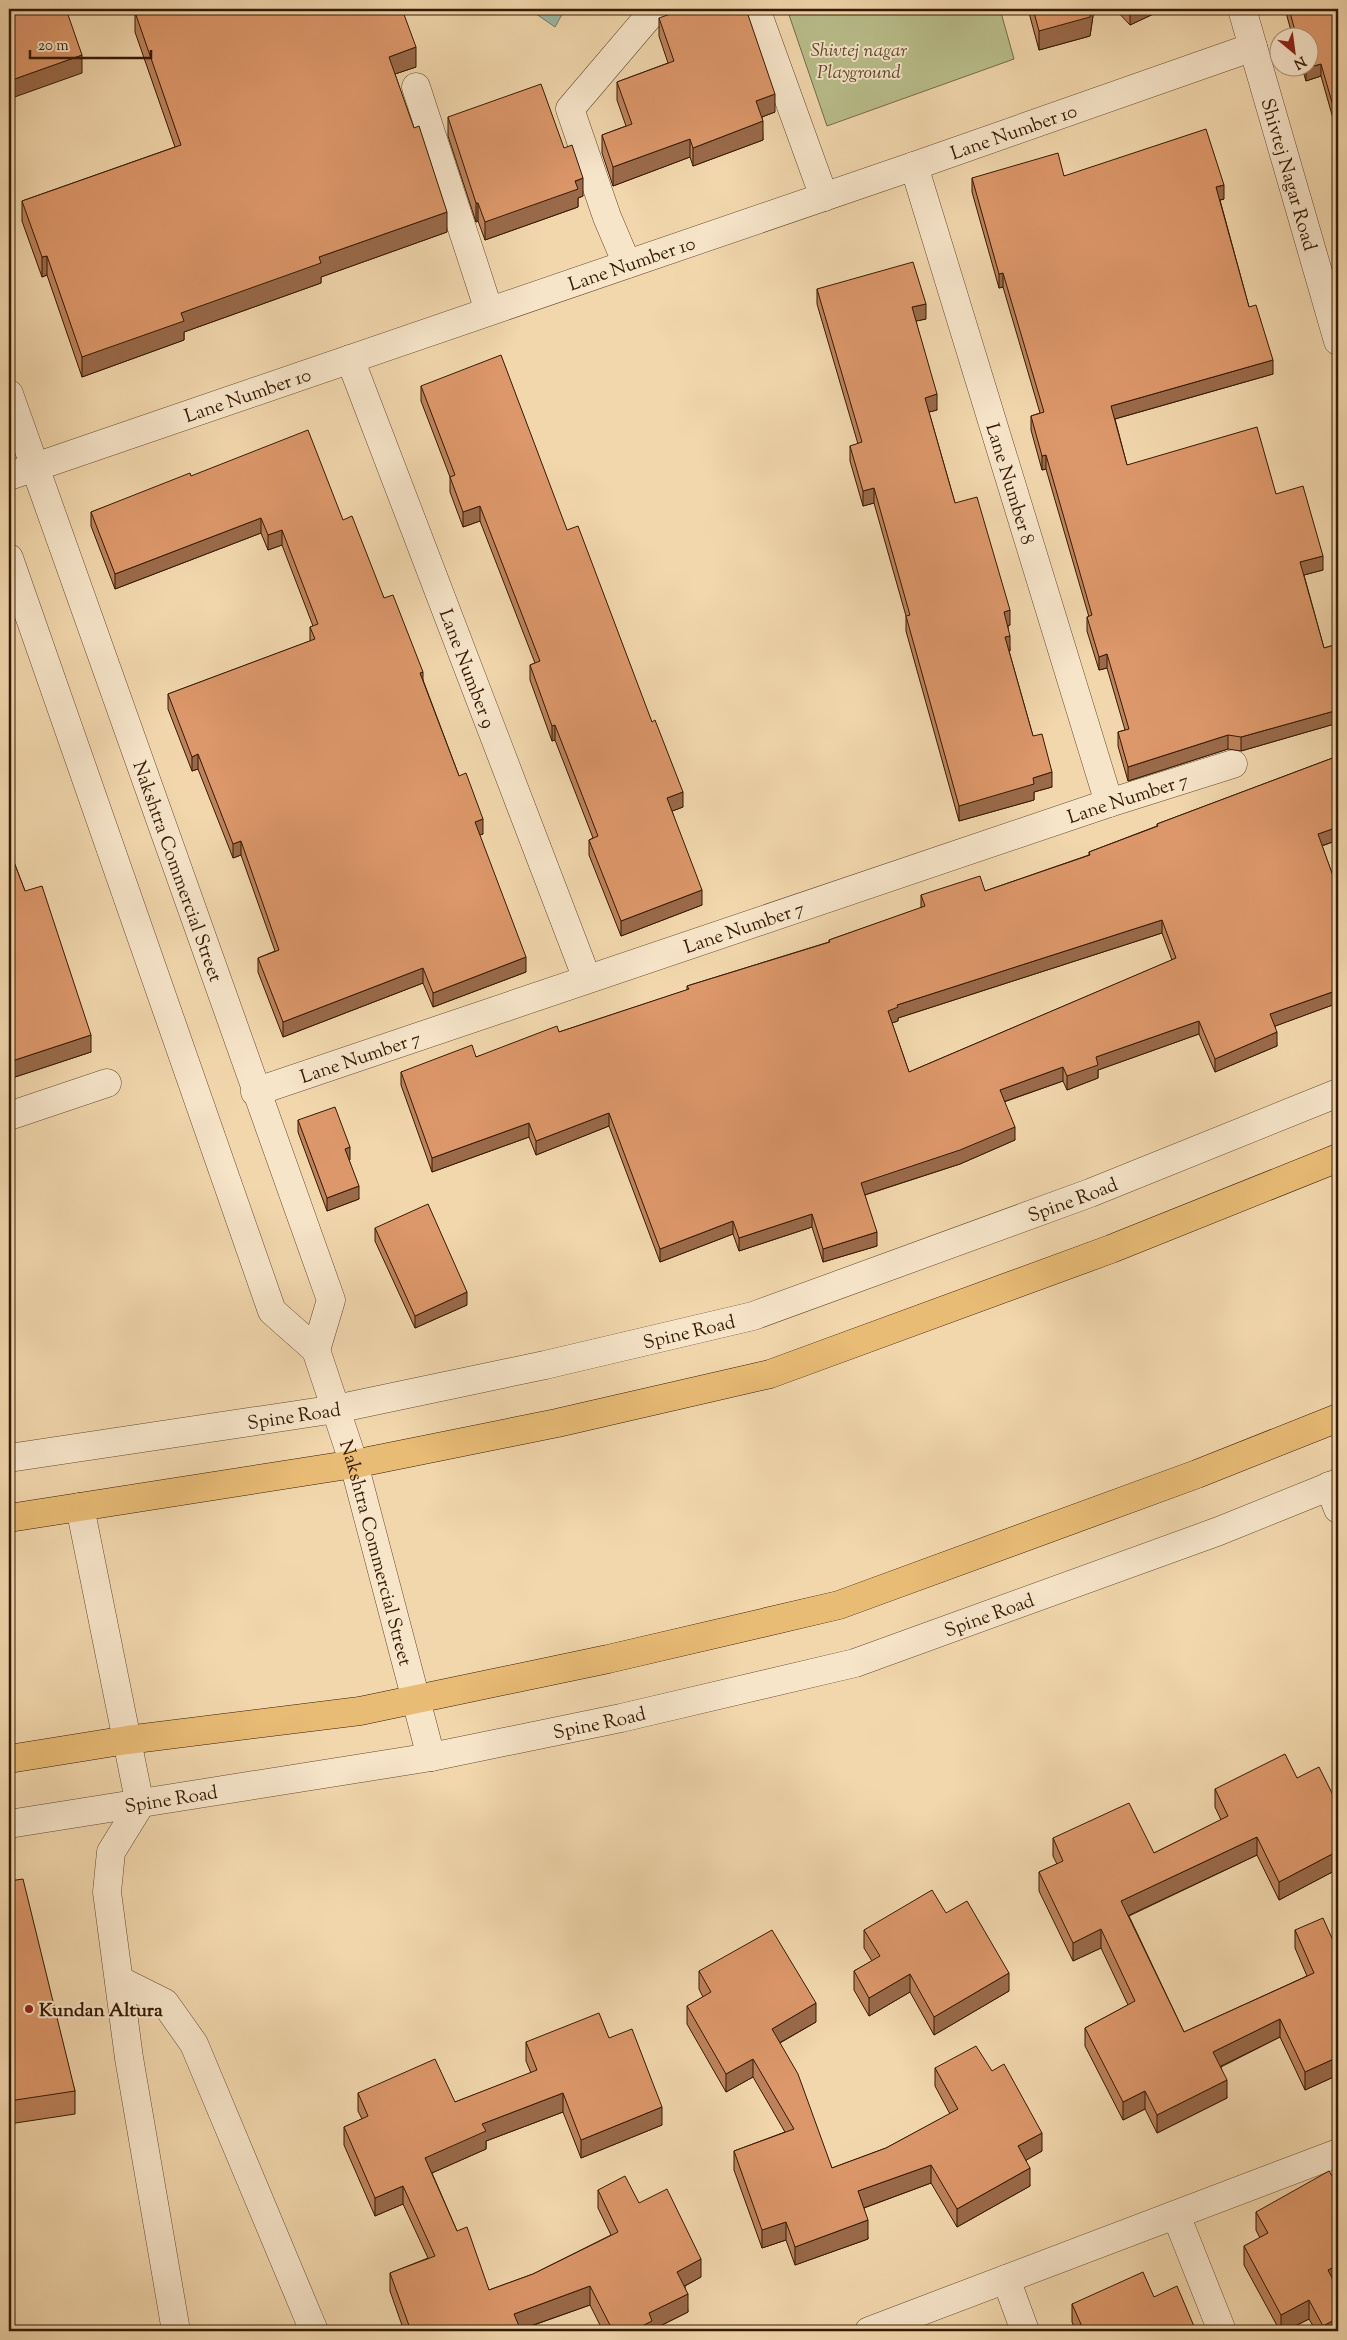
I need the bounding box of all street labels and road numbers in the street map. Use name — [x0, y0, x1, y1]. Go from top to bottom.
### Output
street label: Shivtej Nagar Road — [1253, 95, 1322, 255]
street label: Lane Number 10 — [947, 99, 1081, 168]
street label: Lane Number 10 — [565, 231, 699, 299]
street label: Lane Number 10 — [181, 362, 315, 431]
street label: Lane Number 8 — [977, 420, 1040, 548]
street label: Lane Number 9 — [431, 606, 501, 732]
street label: Nakshtra Commercial Street — [124, 757, 228, 986]
street label: Lane Number 7 — [1064, 768, 1193, 832]
street label: Lane Number 7 — [681, 896, 809, 962]
street label: Lane Number 7 — [297, 1026, 425, 1092]
street label: Spine Road — [1025, 1172, 1122, 1231]
street label: Spine Road — [641, 1310, 738, 1357]
street label: Spine Road — [246, 1397, 343, 1438]
street label: Nakshtra Commercial Street — [331, 1437, 418, 1670]
street label: Spine Road — [941, 1588, 1039, 1646]
street label: Spine Road — [551, 1702, 649, 1748]
street label: Spine Road — [123, 1780, 220, 1821]

